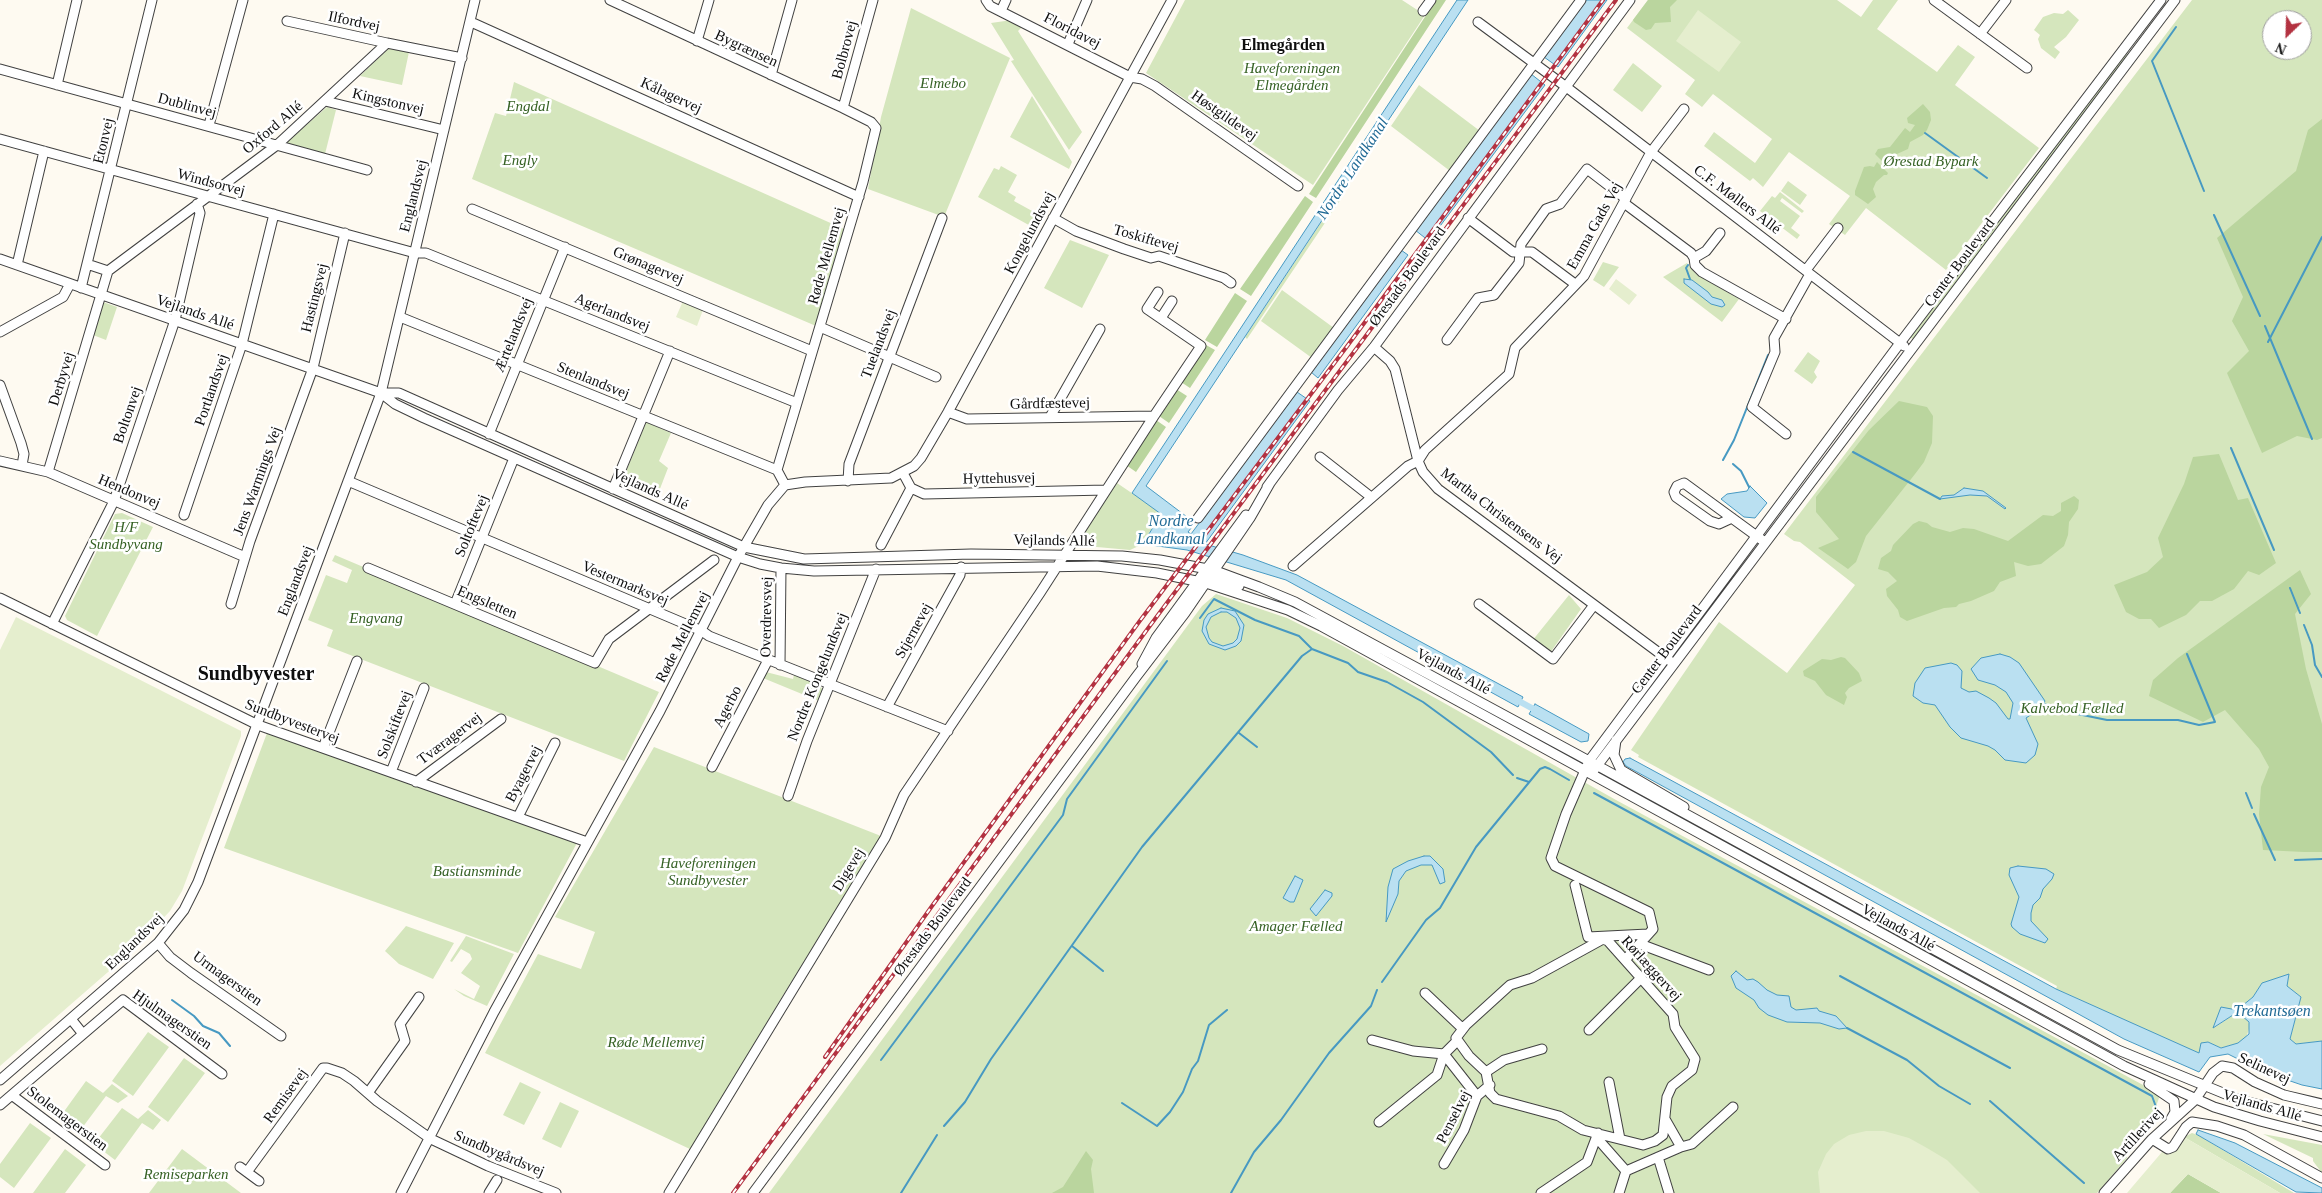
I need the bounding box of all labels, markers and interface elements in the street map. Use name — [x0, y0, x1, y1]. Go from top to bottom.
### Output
street label: Ilfordvej — [326, 8, 382, 36]
street label: Floridavej — [1040, 9, 1104, 53]
north arrow — [2262, 10, 2312, 60]
street label: Bolbrovej — [829, 19, 861, 81]
street label: Bygrænsen — [712, 27, 780, 71]
district label: Elmegården — [1241, 36, 1325, 56]
text: N — [2273, 39, 2289, 57]
park label: Haveforeningen Elmegården — [1244, 60, 1340, 95]
street label: Kålagervej — [637, 74, 705, 118]
park label: Elmebo — [920, 75, 966, 93]
street label: Kingstonvej — [350, 85, 426, 119]
street label: Høstgildevej — [1187, 87, 1261, 145]
street label: Dublinvej — [156, 90, 218, 122]
street label: Oxford Allé — [239, 98, 307, 158]
park label: Engdal — [506, 98, 550, 116]
water label: Nordre Landkanal — [1313, 115, 1393, 223]
street label: Etonvej — [90, 116, 118, 166]
park label: Engly — [503, 152, 537, 170]
park label: Ørestad Bypark — [1884, 153, 1978, 171]
street label: Englandsvej — [396, 158, 432, 234]
street label: C.F. Møllers Allé — [1690, 161, 1784, 239]
street label: Windsorvej — [175, 165, 247, 201]
street label: Emma Gads Vej — [1563, 179, 1627, 273]
street label: Kongelundsvej — [1001, 189, 1059, 277]
street label: Røde Mellemvej — [805, 205, 849, 307]
street label: Center Boulevard — [1921, 215, 1999, 311]
street label: Toskiftevej — [1111, 221, 1181, 257]
street label: Ørestads Boulevard — [1366, 224, 1450, 330]
street label: Grønagervej — [610, 243, 686, 289]
street label: Hastingsvej — [298, 261, 332, 335]
street label: Agerlandsvej — [572, 290, 652, 336]
street label: Vejlands Allé — [154, 291, 236, 335]
street label: Ærtelandsvej — [491, 295, 537, 375]
street label: Tuelandsvej — [858, 307, 900, 381]
street label: Derbyvej — [45, 350, 79, 408]
street label: Portlandsvej — [191, 352, 233, 428]
street label: Stenlandsvej — [554, 358, 632, 404]
street label: Boltonvej — [110, 384, 146, 446]
street label: Gårdfæstevej — [1010, 394, 1090, 414]
street label: Jens Warmings Vej — [230, 424, 286, 538]
street label: Martha Christensens Vej — [1437, 464, 1565, 568]
street label: Vejlands Allé — [609, 465, 691, 515]
street label: Hyttehusvej — [963, 469, 1035, 489]
street label: Hendonvej — [95, 471, 163, 513]
street label: Soltoftevej — [451, 492, 493, 560]
water label: Nordre Landkanal — [1137, 512, 1205, 550]
park label: H/F Sundbyvang — [89, 519, 163, 554]
street label: Vejlands Allé — [1013, 531, 1095, 551]
street label: Englandsvej — [274, 543, 318, 619]
street label: Vestermarksvej — [579, 558, 671, 610]
street label: Overdrevsvej — [757, 576, 777, 658]
street label: Engsletten — [454, 582, 520, 624]
street label: Røde Mellemvej — [652, 588, 714, 686]
street label: Stjernevej — [891, 600, 937, 662]
street label: Center Boulevard — [1628, 602, 1706, 698]
park label: Engvang — [349, 610, 403, 628]
street label: Nordre Kongelundsvej — [784, 610, 852, 744]
street label: Vejlands Allé — [1413, 645, 1493, 699]
district label: Sundbyvester — [198, 663, 314, 687]
street label: Agerbo — [710, 683, 746, 731]
street label: Solskiftevej — [374, 688, 416, 762]
street label: Sundbyvestervej — [242, 696, 342, 748]
park label: Kalvebod Fælled — [2021, 700, 2123, 718]
street label: Tværagervej — [414, 709, 486, 769]
street label: Byagervej — [502, 742, 546, 806]
street label: Digevej — [829, 845, 869, 895]
park label: Haveforeningen Sundbyvester — [660, 855, 756, 890]
park label: Bastiansminde — [433, 863, 521, 881]
street label: Ørestads Boulevard — [890, 874, 976, 980]
street label: Vejlands Allé — [1858, 900, 1938, 956]
street label: Englandsvej — [102, 910, 168, 974]
park label: Amager Fælled — [1250, 918, 1342, 936]
street label: Rørlæggervej — [1617, 933, 1685, 1005]
street label: Urmagerstien — [189, 948, 265, 1010]
street label: Hjulmagerstien — [129, 986, 215, 1054]
water label: Trekantsøen — [2233, 1002, 2311, 1022]
park label: Røde Mellemvej — [607, 1034, 705, 1052]
street label: Selinevej — [2235, 1049, 2293, 1089]
street label: Remisevej — [260, 1065, 312, 1127]
street label: Stolemagerstien — [23, 1083, 111, 1155]
street label: Vejlands Allé — [2220, 1086, 2304, 1126]
street label: Penselvej — [1433, 1087, 1475, 1147]
street label: Artillerivej — [2109, 1104, 2167, 1166]
street label: Sundbygårdsvej — [451, 1127, 547, 1181]
park label: Remiseparken — [144, 1166, 228, 1184]

